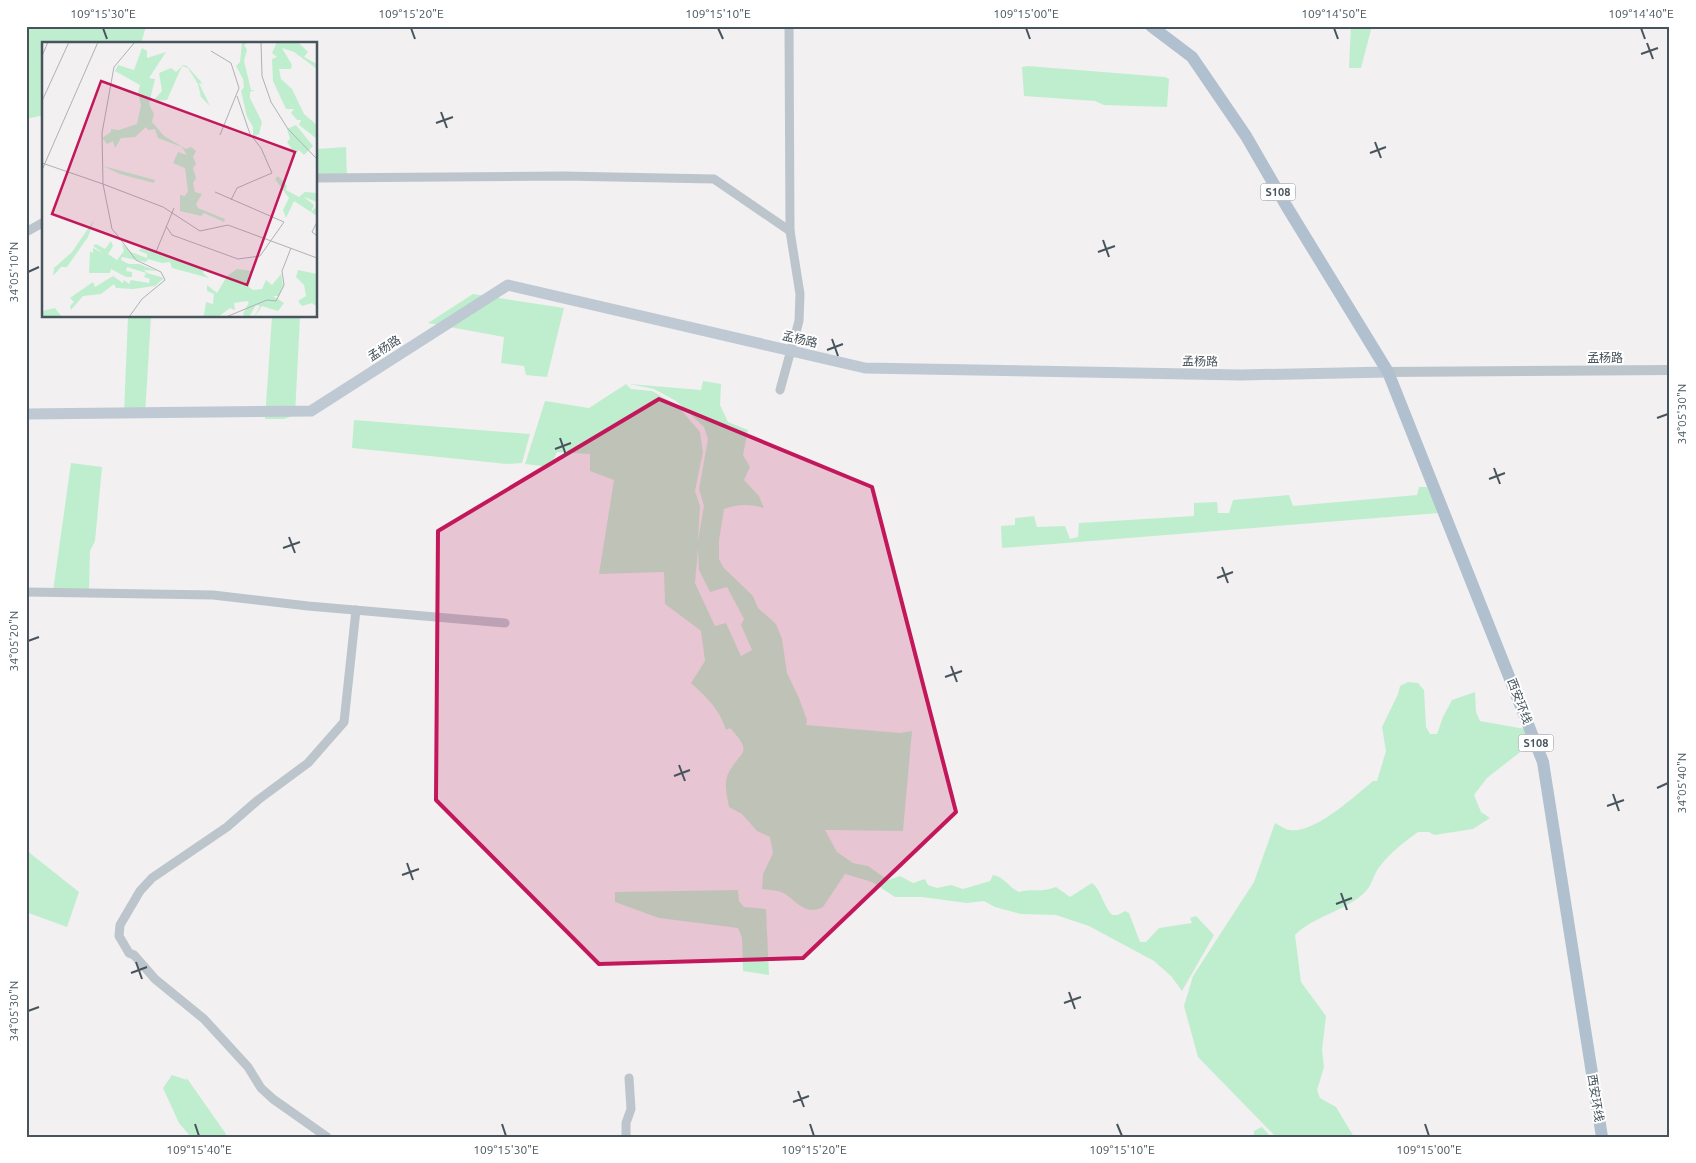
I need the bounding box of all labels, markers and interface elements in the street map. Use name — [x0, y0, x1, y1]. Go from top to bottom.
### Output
text: 109°15'30"E — [70, 7, 136, 20]
text: 109°15'20"E — [378, 7, 444, 20]
text: 109°15'10"E — [685, 7, 751, 20]
text: 109°15'00"E — [993, 7, 1059, 20]
text: 109°14'50"E — [1301, 7, 1367, 20]
text: 109°14'40"E — [1608, 7, 1674, 20]
inset map — [42, 42, 318, 318]
road number: S108 — [1260, 183, 1296, 200]
text: 34°05'10"N — [7, 242, 20, 302]
street label: 孟杨路 — [781, 329, 819, 349]
street label: 孟杨路 — [365, 333, 403, 363]
street label: 孟杨路 — [1587, 351, 1623, 364]
street label: 孟杨路 — [1182, 354, 1218, 368]
text: 34°05'30"N — [1675, 384, 1688, 444]
text: 34°05'20"N — [7, 611, 20, 671]
street label: 西安环线 — [1505, 676, 1535, 726]
road number: S108 — [1518, 734, 1554, 751]
text: 34°05'40"N — [1675, 753, 1688, 813]
text: 34°05'30"N — [7, 981, 20, 1041]
street label: 西安环线 — [1586, 1073, 1606, 1123]
text: 109°15'40"E — [166, 1143, 232, 1156]
text: 109°15'30"E — [473, 1143, 539, 1156]
text: 109°15'20"E — [781, 1143, 847, 1156]
text: 109°15'10"E — [1089, 1143, 1155, 1156]
text: 109°15'00"E — [1396, 1143, 1462, 1156]

